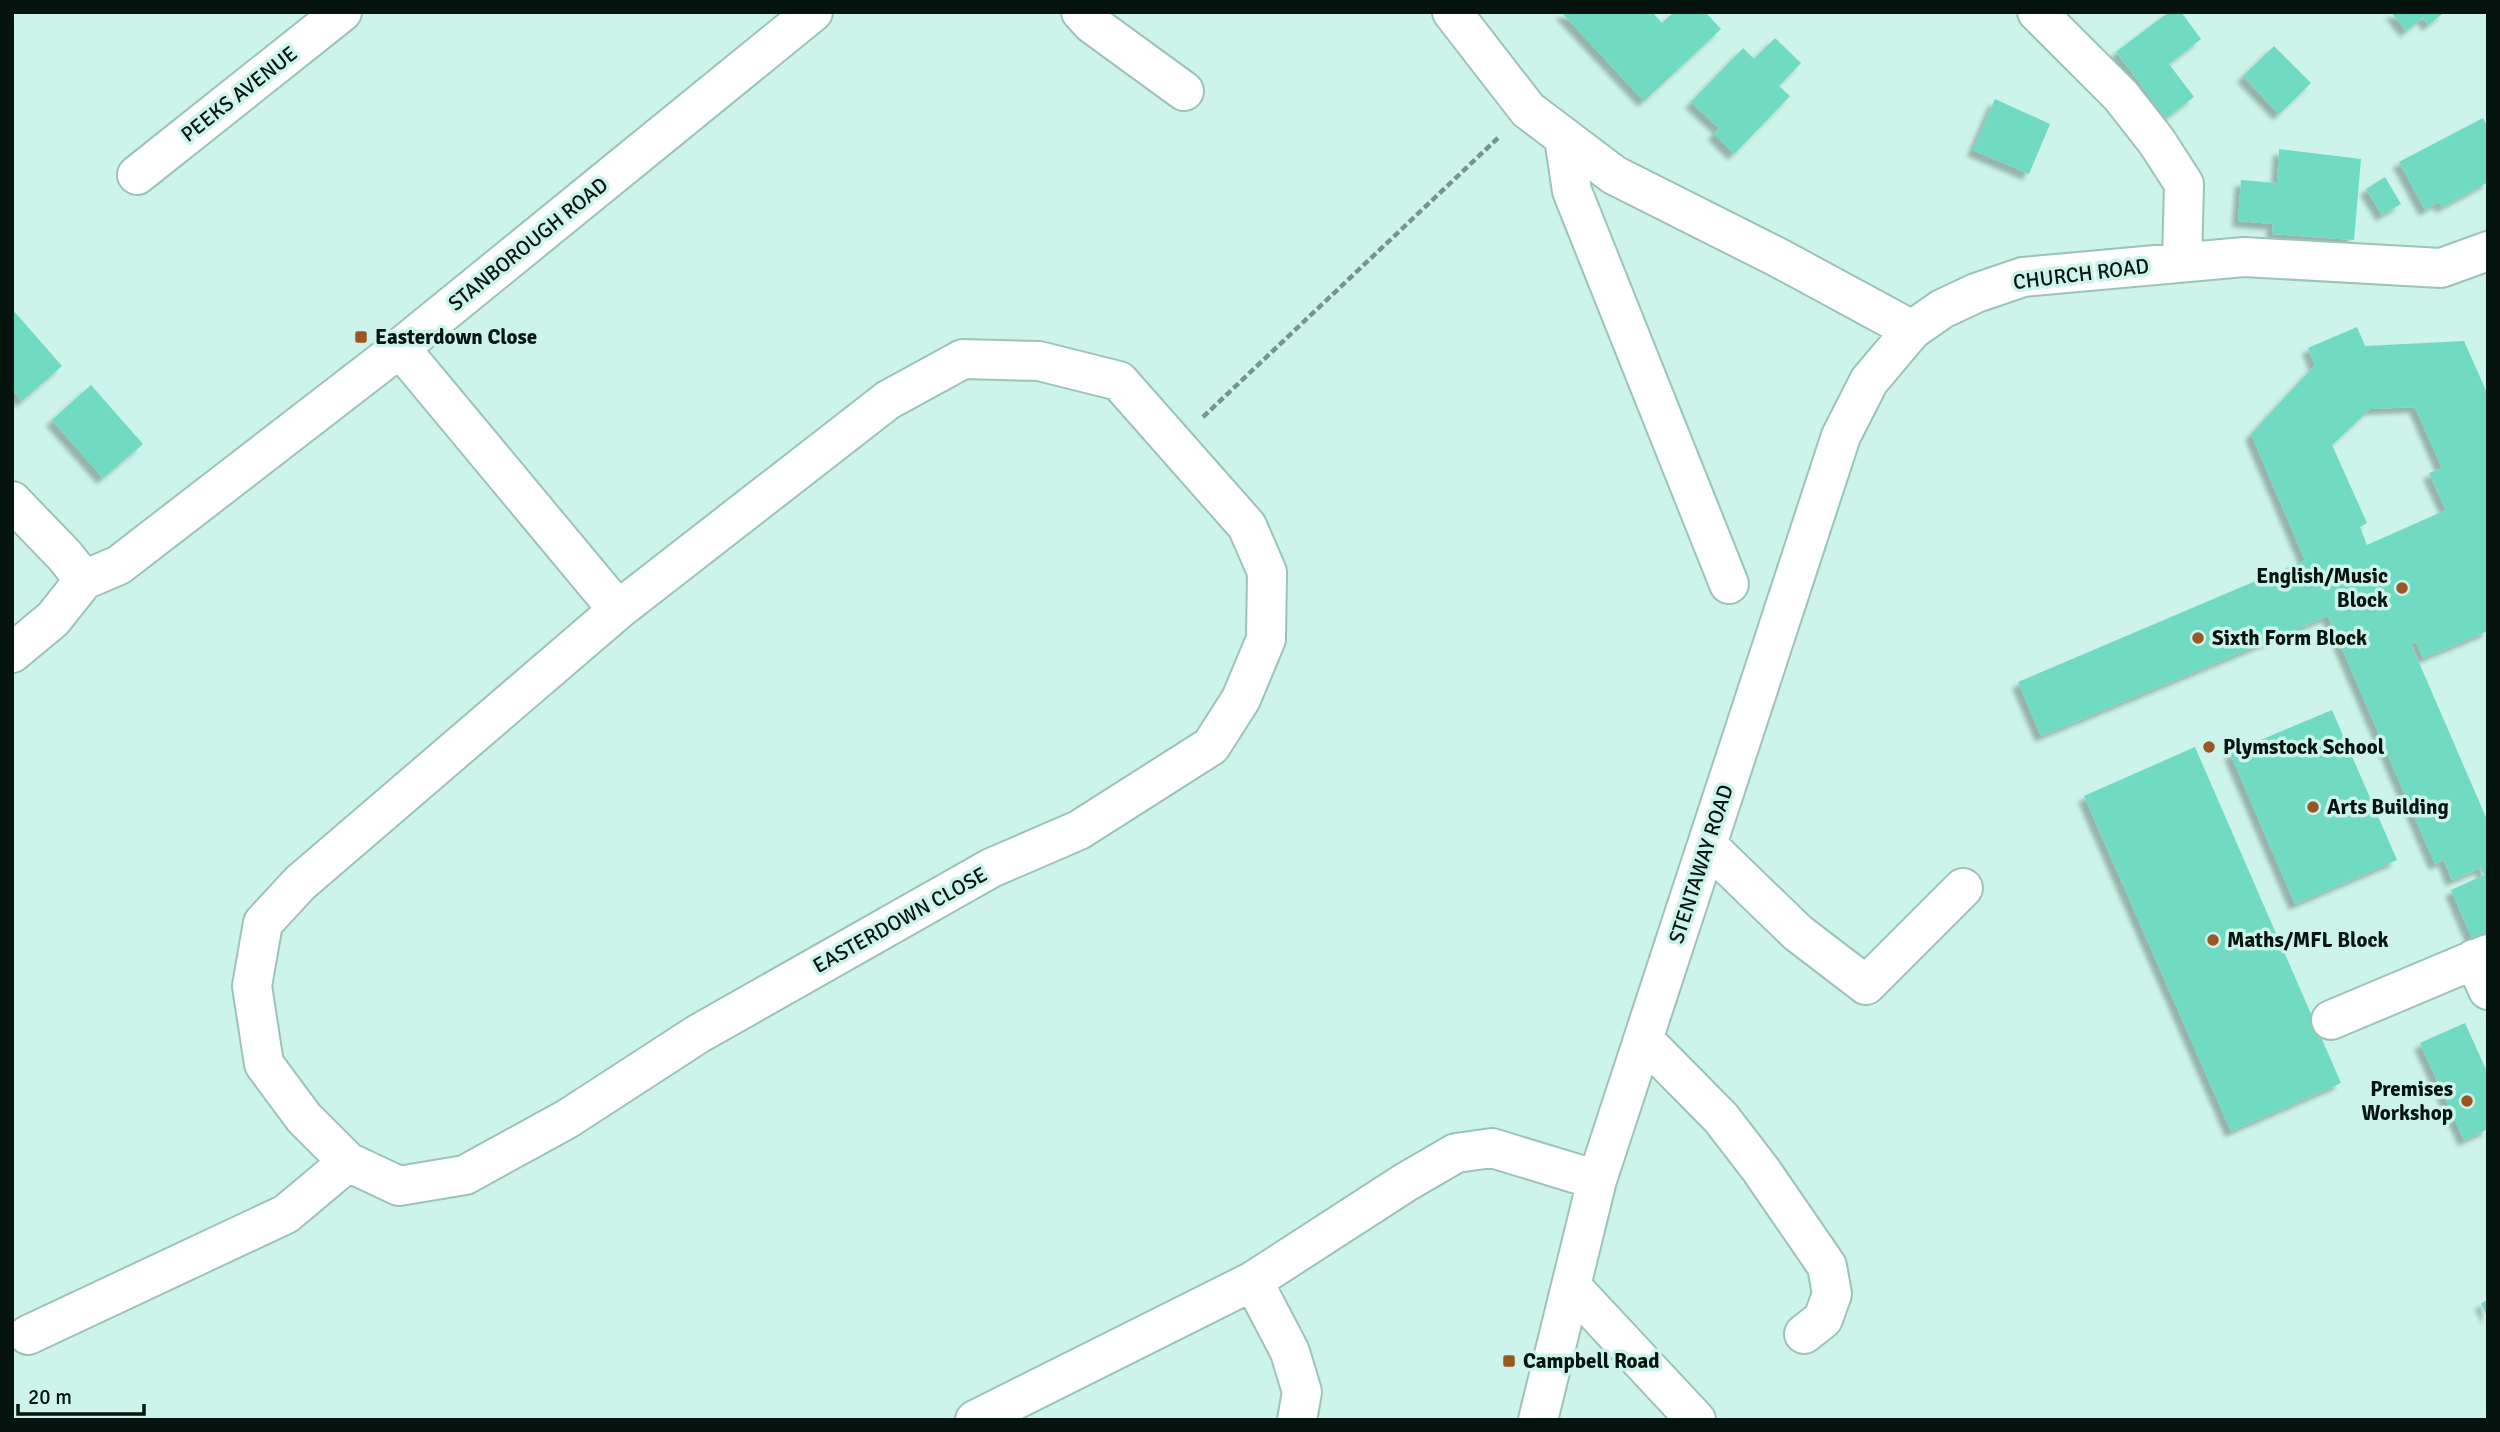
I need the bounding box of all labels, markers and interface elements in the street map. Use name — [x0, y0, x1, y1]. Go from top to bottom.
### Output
street label: PEEKS AVENUE — [176, 41, 302, 147]
street label: STANBOROUGH ROAD — [443, 172, 613, 316]
street label: CHURCH ROAD — [2011, 253, 2151, 295]
place label: Easterdown Close — [375, 324, 537, 350]
marker: Easterdown Close — [353, 329, 369, 345]
place label: English/Music Block — [2256, 563, 2388, 613]
marker: English/Music Block — [2394, 580, 2410, 596]
place label: Sixth Form Block — [2212, 625, 2367, 651]
marker: Sixth Form Block — [2190, 630, 2206, 646]
place label: Plymstock School — [2223, 734, 2385, 760]
marker: Plymstock School — [2201, 739, 2217, 755]
street label: STENTAWAY ROAD — [1663, 781, 1739, 947]
place label: Arts Building — [2327, 794, 2449, 820]
marker: Arts Building — [2305, 799, 2321, 815]
street label: EASTERDOWN CLOSE — [808, 861, 992, 979]
place label: Maths/MFL Block — [2227, 927, 2388, 953]
marker: Maths/MFL Block — [2205, 932, 2221, 948]
place label: Premises Workshop — [2362, 1076, 2453, 1126]
marker: Premises Workshop — [2459, 1093, 2475, 1109]
place label: Campbell Road — [1523, 1348, 1660, 1374]
marker: Campbell Road — [1501, 1353, 1517, 1369]
scale bar — [18, 1372, 144, 1416]
text: 20 m — [28, 1384, 72, 1410]

